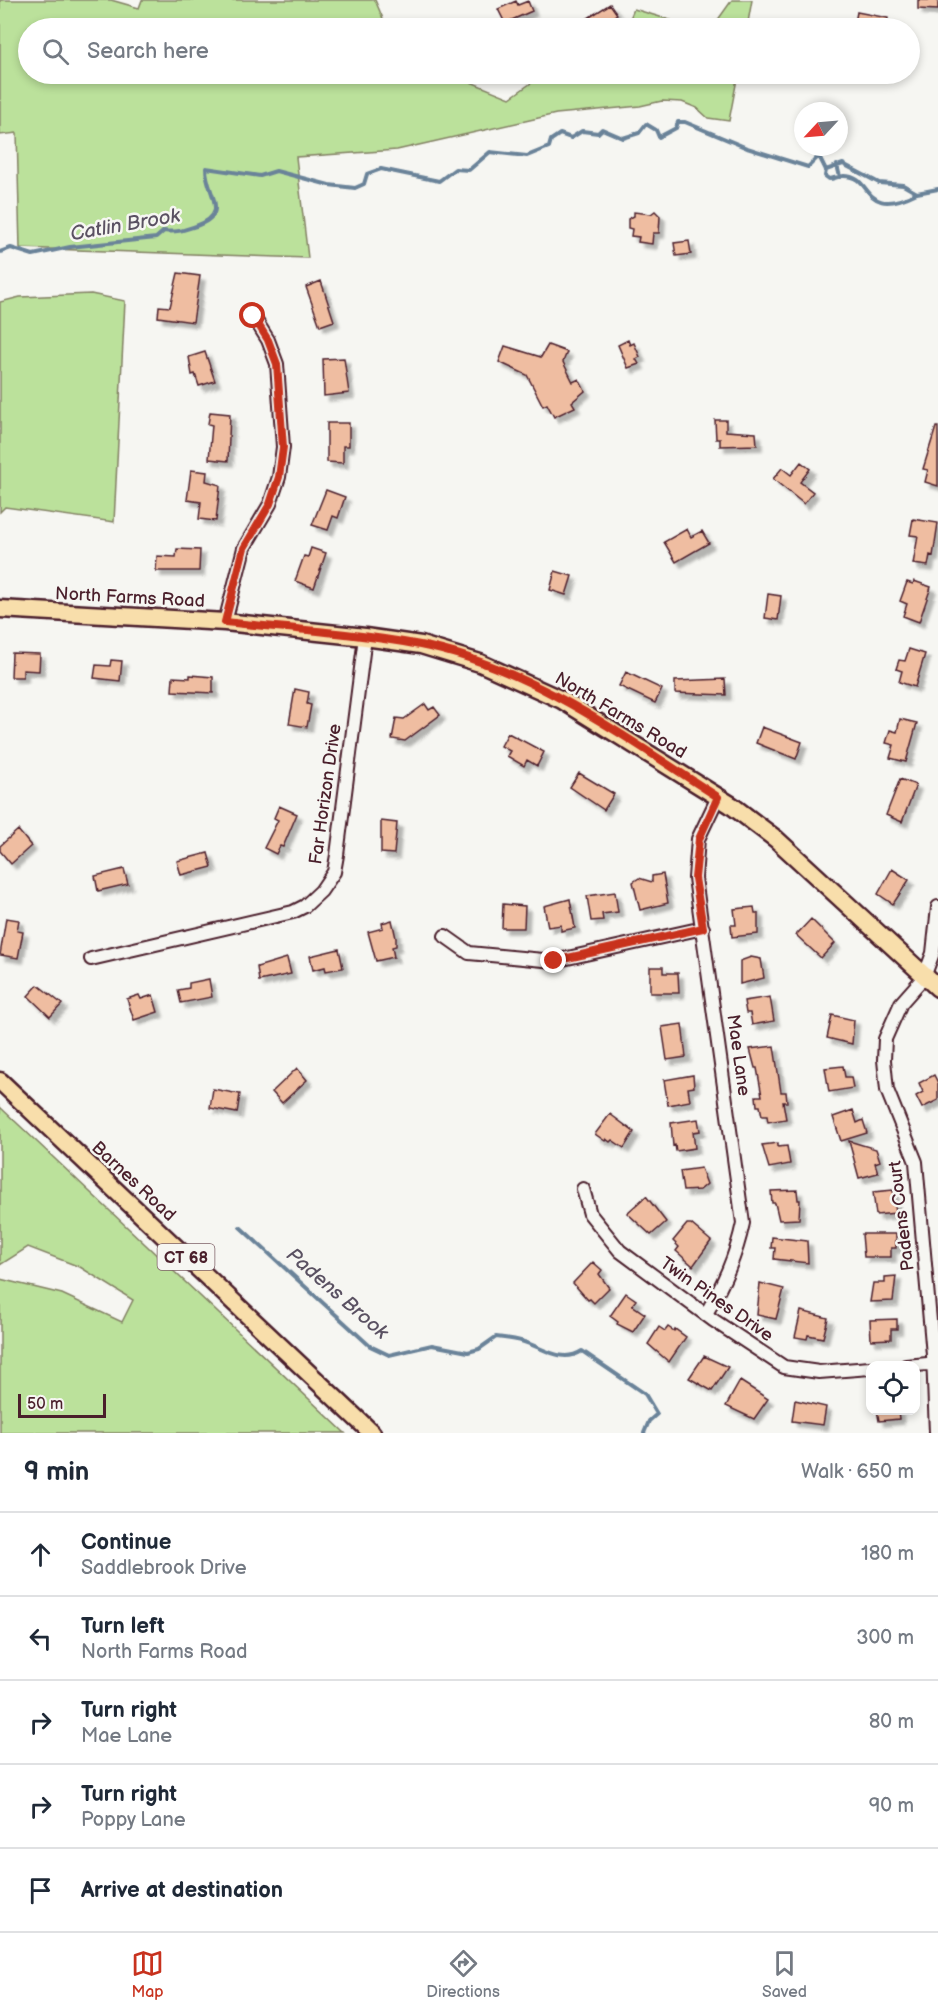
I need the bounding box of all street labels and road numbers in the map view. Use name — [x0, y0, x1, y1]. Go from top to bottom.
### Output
street label: North Farms Road — [55, 583, 205, 612]
street label: North Farms Road — [551, 668, 690, 763]
street label: Far Horizon Drive — [305, 722, 346, 866]
street label: Mae Lane — [722, 1013, 755, 1097]
street label: Barnes Road — [87, 1137, 180, 1226]
street label: Padens Court — [884, 1159, 919, 1272]
road number: CT 68 — [158, 1244, 214, 1270]
street label: Twin Pines Drive — [656, 1253, 777, 1346]

